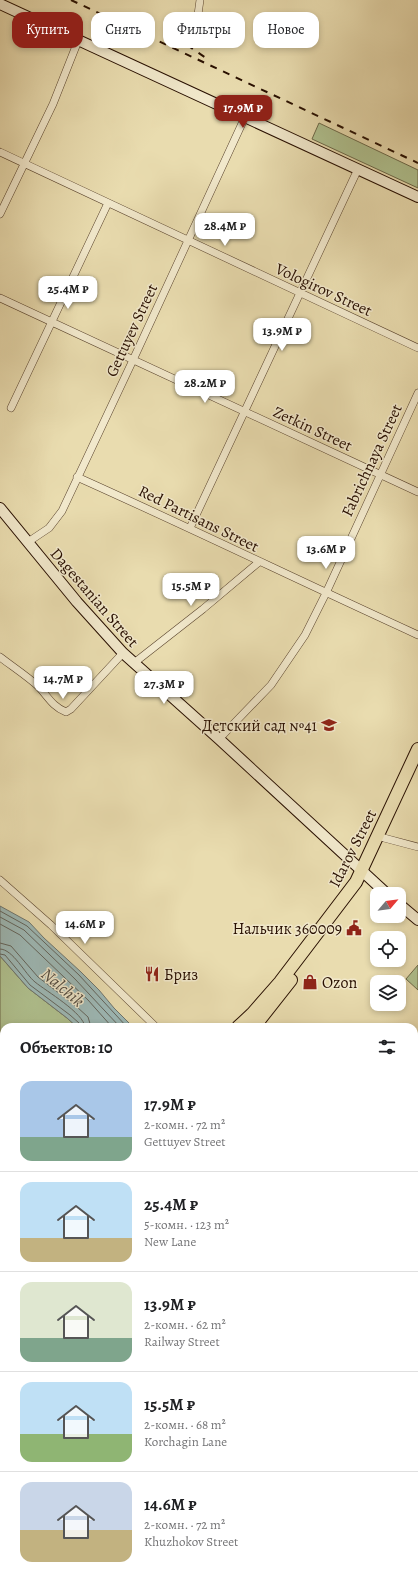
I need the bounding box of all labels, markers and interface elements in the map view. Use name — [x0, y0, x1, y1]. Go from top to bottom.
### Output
chip: Купить — [12, 12, 83, 48]
chip: Снять — [91, 12, 155, 48]
chip: Фильтры — [163, 12, 245, 48]
chip: Новое — [253, 12, 319, 48]
pin: 17.9M ₽ — [206, 95, 280, 129]
text: 17.9M ₽ — [223, 99, 263, 116]
pin: 28.4M ₽ — [188, 213, 262, 247]
text: 28.4M ₽ — [204, 217, 246, 234]
street label: Vologirov Street — [271, 257, 375, 322]
pin: 25.4M ₽ — [31, 276, 105, 310]
text: 25.4M ₽ — [47, 280, 89, 297]
street label: Gettuyev Street — [101, 280, 163, 381]
pin: 13.9M ₽ — [245, 318, 319, 352]
text: 13.9M ₽ — [262, 322, 302, 339]
pin: 28.2M ₽ — [168, 370, 242, 404]
text: 28.2M ₽ — [184, 374, 226, 391]
street label: Zetkin Street — [269, 401, 356, 457]
street label: Fabrichnaya Street — [336, 401, 408, 520]
street label: Red Partisans Street — [135, 480, 263, 558]
pin: 13.6M ₽ — [289, 536, 363, 570]
text: 13.6M ₽ — [306, 540, 346, 557]
street label: Dagestanian Street — [45, 543, 144, 652]
pin: 15.5M ₽ — [154, 573, 228, 607]
text: 15.5M ₽ — [171, 577, 211, 594]
pin: 14.7M ₽ — [26, 666, 100, 700]
text: 14.7M ₽ — [43, 670, 83, 687]
pin: 27.3M ₽ — [127, 671, 201, 705]
text: 27.3M ₽ — [144, 675, 184, 692]
place label: Детский сад №41 — [202, 715, 318, 737]
school or university icon: Детский сад №41 — [320, 716, 338, 734]
street label: Idarov Street — [324, 806, 382, 891]
north arrow — [370, 887, 406, 923]
map controls — [370, 887, 406, 1011]
pin: 14.6M ₽ — [48, 911, 122, 945]
text: 14.6M ₽ — [65, 915, 105, 932]
place label: Нальчик 360009 — [233, 918, 342, 940]
public building icon: Нальчик 360009 — [345, 919, 363, 937]
button: locate — [370, 931, 406, 967]
water label: Nalchik — [36, 963, 89, 1012]
place label: Бриз — [164, 964, 198, 986]
restaurant icon: Бриз — [143, 965, 161, 983]
place label: Ozon — [322, 972, 357, 994]
shop icon: Ozon — [301, 973, 319, 991]
button: layers — [370, 975, 406, 1011]
text: Объектов: 10 — [20, 1036, 113, 1059]
icon: filters — [376, 1036, 398, 1058]
text: 17.9M ₽ — [144, 1093, 196, 1116]
icon: home — [52, 1097, 100, 1145]
text: 2-комн. · 72 m² — [144, 1116, 225, 1133]
text: Gettuyev Street — [144, 1133, 226, 1150]
text: 25.4M ₽ — [144, 1193, 198, 1216]
icon: home — [52, 1198, 100, 1246]
text: 5-комн. · 123 m² — [144, 1216, 229, 1233]
text: New Lane — [144, 1233, 196, 1250]
text: 13.9M ₽ — [144, 1293, 196, 1316]
icon: home — [52, 1298, 100, 1346]
text: 2-комн. · 62 m² — [144, 1316, 226, 1333]
text: Railway Street — [144, 1333, 220, 1350]
text: 15.5M ₽ — [144, 1393, 195, 1416]
icon: home — [52, 1398, 100, 1446]
text: 2-комн. · 68 m² — [144, 1416, 226, 1433]
text: Korchagin Lane — [144, 1433, 227, 1450]
text: 14.6M ₽ — [144, 1493, 197, 1516]
icon: home — [52, 1498, 100, 1546]
text: 2-комн. · 72 m² — [144, 1516, 225, 1533]
text: Khuzhokov Street — [144, 1533, 238, 1550]

